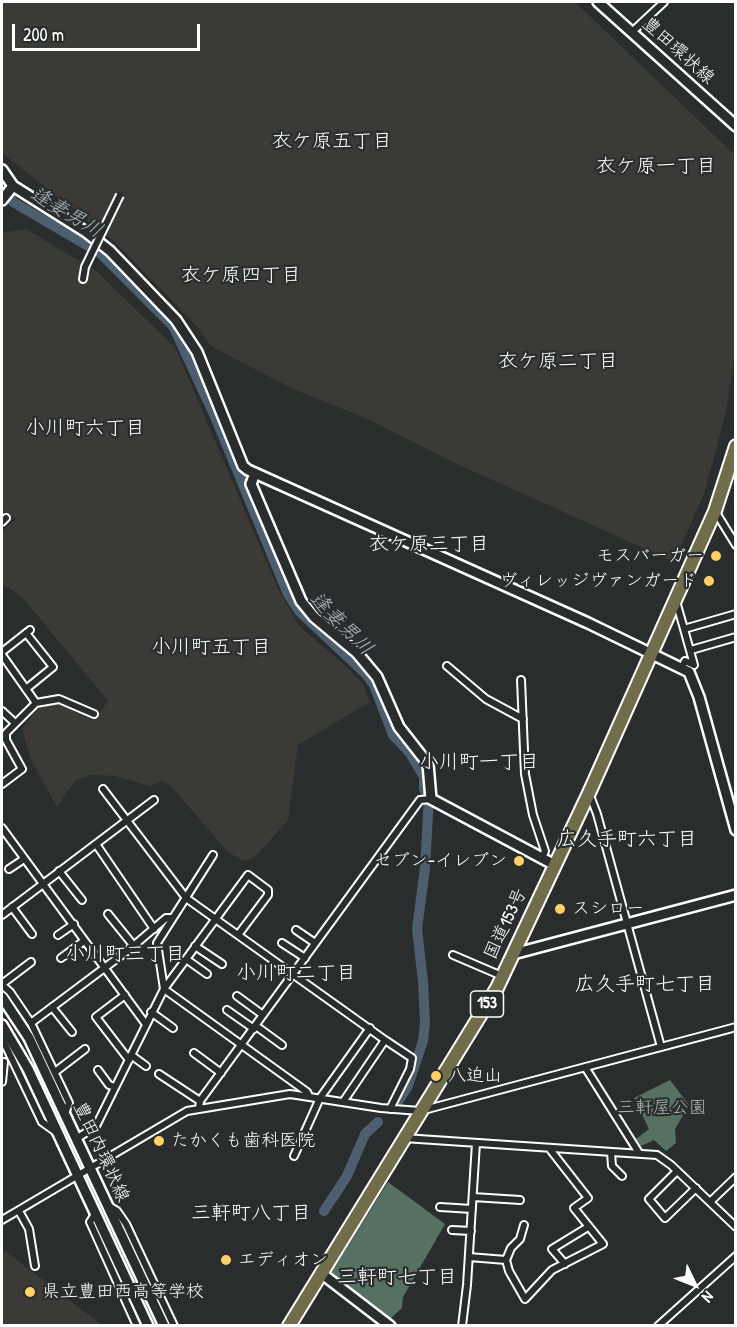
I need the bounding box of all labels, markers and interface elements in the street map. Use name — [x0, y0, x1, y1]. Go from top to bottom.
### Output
scale bar — [15, 12, 202, 50]
street label: 豊田環状線 — [637, 13, 719, 89]
text: 200 m — [23, 22, 64, 47]
district label: 衣ケ原五丁目 — [272, 130, 392, 154]
district label: 衣ケ原一丁目 — [596, 155, 716, 179]
water label: 逢妻男川 — [26, 182, 106, 244]
district label: 衣ケ原四丁目 — [181, 264, 301, 288]
district label: 衣ケ原二丁目 — [498, 350, 618, 374]
district label: 小川町六丁目 — [25, 417, 145, 441]
district label: 衣ケ原三丁目 — [369, 533, 489, 557]
place label: モスバーガー — [596, 545, 704, 567]
marker: モスバーガー — [709, 549, 723, 563]
place label: ヴィレッジヴァンガード — [499, 570, 697, 592]
marker: ヴィレッジヴァンガード — [702, 574, 716, 588]
water label: 逢妻男川 — [304, 587, 378, 661]
district label: 小川町五丁目 — [151, 636, 271, 660]
district label: 小川町一丁目 — [419, 751, 539, 775]
district label: 広久手町六丁目 — [557, 828, 697, 852]
place label: セブン-イレブン — [374, 850, 507, 872]
marker: セブン-イレブン — [512, 854, 526, 868]
street label: 国道153号 — [480, 885, 532, 963]
place label: スシロー — [572, 898, 644, 920]
marker: スシロー — [553, 902, 567, 916]
district label: 小川町三丁目 — [65, 943, 185, 967]
district label: 小川町二丁目 — [236, 962, 356, 986]
district label: 広久手町七丁目 — [575, 973, 715, 997]
road number: 153 — [470, 991, 504, 1017]
place label: 八迫山 — [448, 1065, 502, 1087]
marker: 八迫山 — [429, 1069, 443, 1083]
park label: 三軒屋公園 — [617, 1097, 707, 1119]
street label: 豊田内環状線 — [68, 1098, 134, 1206]
place label: たかくも歯科医院 — [171, 1130, 315, 1152]
marker: たかくも歯科医院 — [152, 1134, 166, 1148]
district label: 三軒町八丁目 — [191, 1202, 311, 1226]
place label: エディオン — [238, 1249, 328, 1271]
marker: エディオン — [219, 1253, 233, 1267]
north arrow — [665, 1255, 725, 1315]
district label: 三軒町七丁目 — [337, 1266, 457, 1290]
place label: 県立豊田西高等学校 — [42, 1281, 204, 1303]
marker: 県立豊田西高等学校 — [23, 1285, 37, 1299]
text: N — [697, 1287, 719, 1308]

